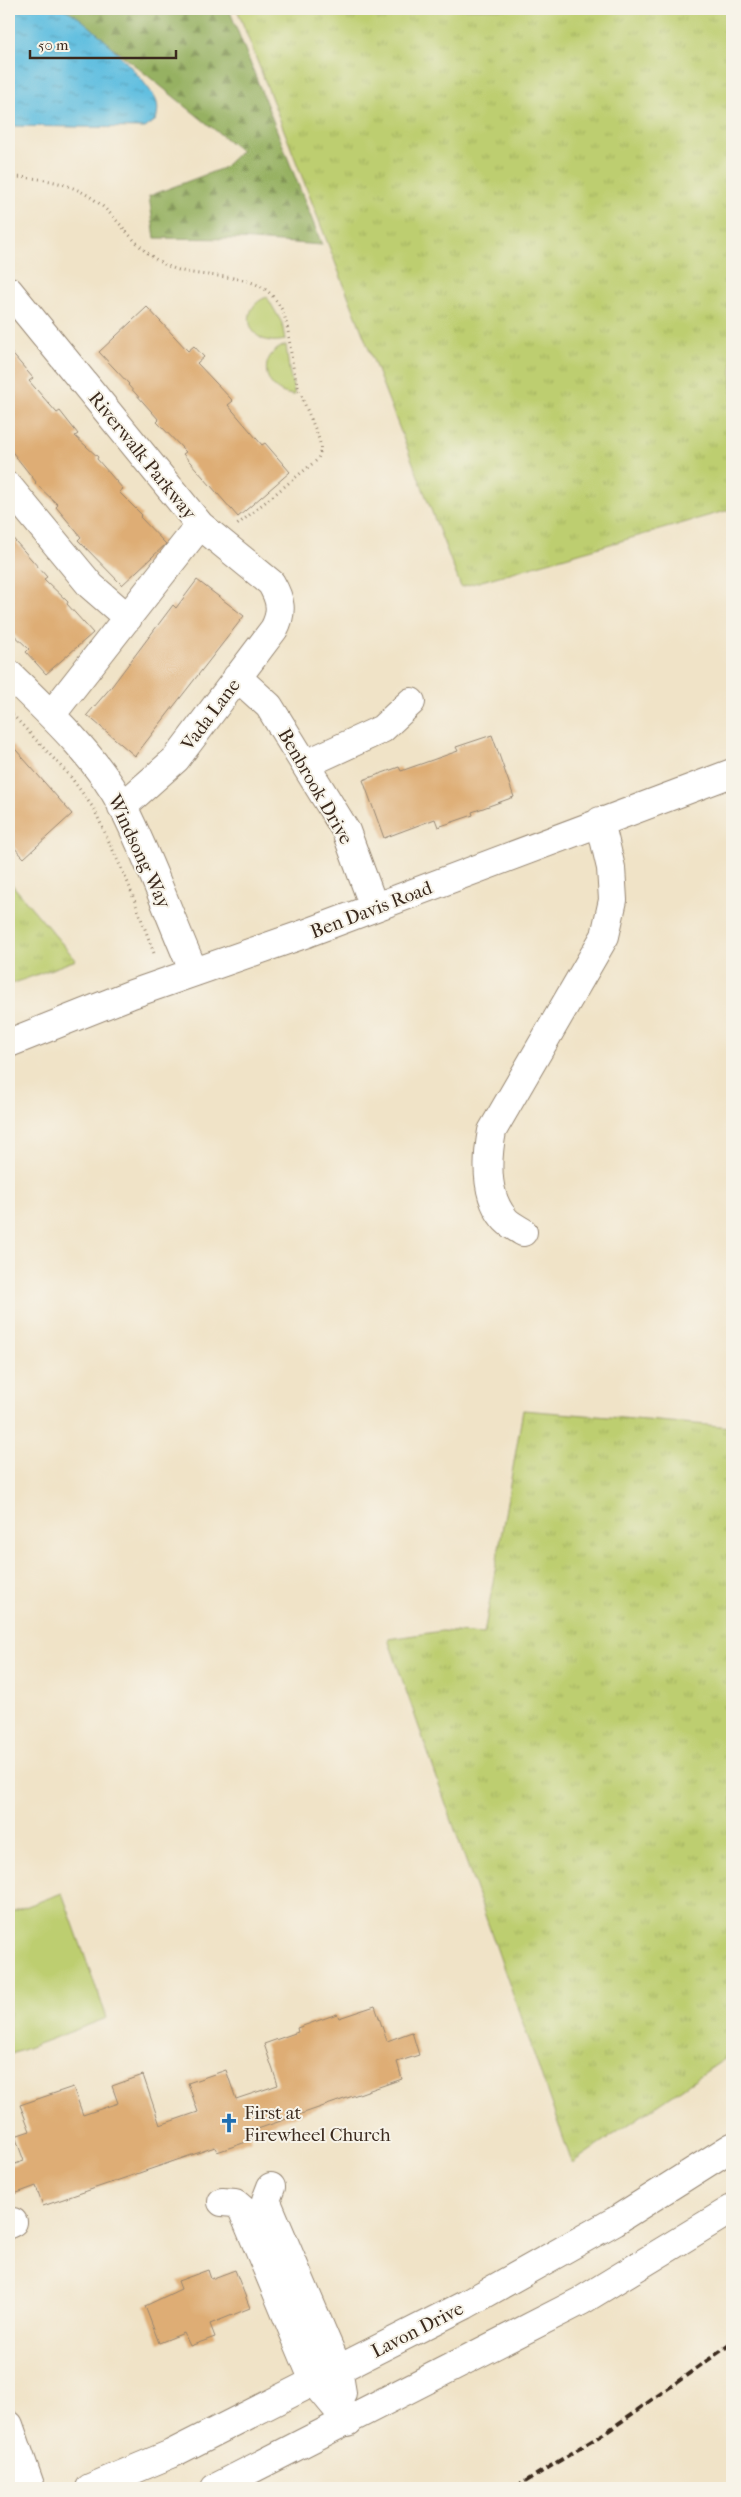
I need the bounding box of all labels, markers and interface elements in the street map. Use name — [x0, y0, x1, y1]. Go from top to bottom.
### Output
scale bar — [30, 28, 176, 60]
text: 50 m — [38, 36, 69, 54]
street label: Riverwalk Parkway — [84, 387, 201, 525]
street label: Vada Lane — [176, 675, 245, 755]
street label: Benbrook Drive — [273, 725, 357, 848]
street label: Windsong Way — [103, 790, 175, 913]
street label: Ben Davis Road — [308, 876, 436, 943]
place label: First at Firewheel Church — [244, 2102, 391, 2146]
church icon: First at Firewheel Church — [218, 2112, 240, 2134]
street label: Lavon Drive — [368, 2297, 467, 2362]

